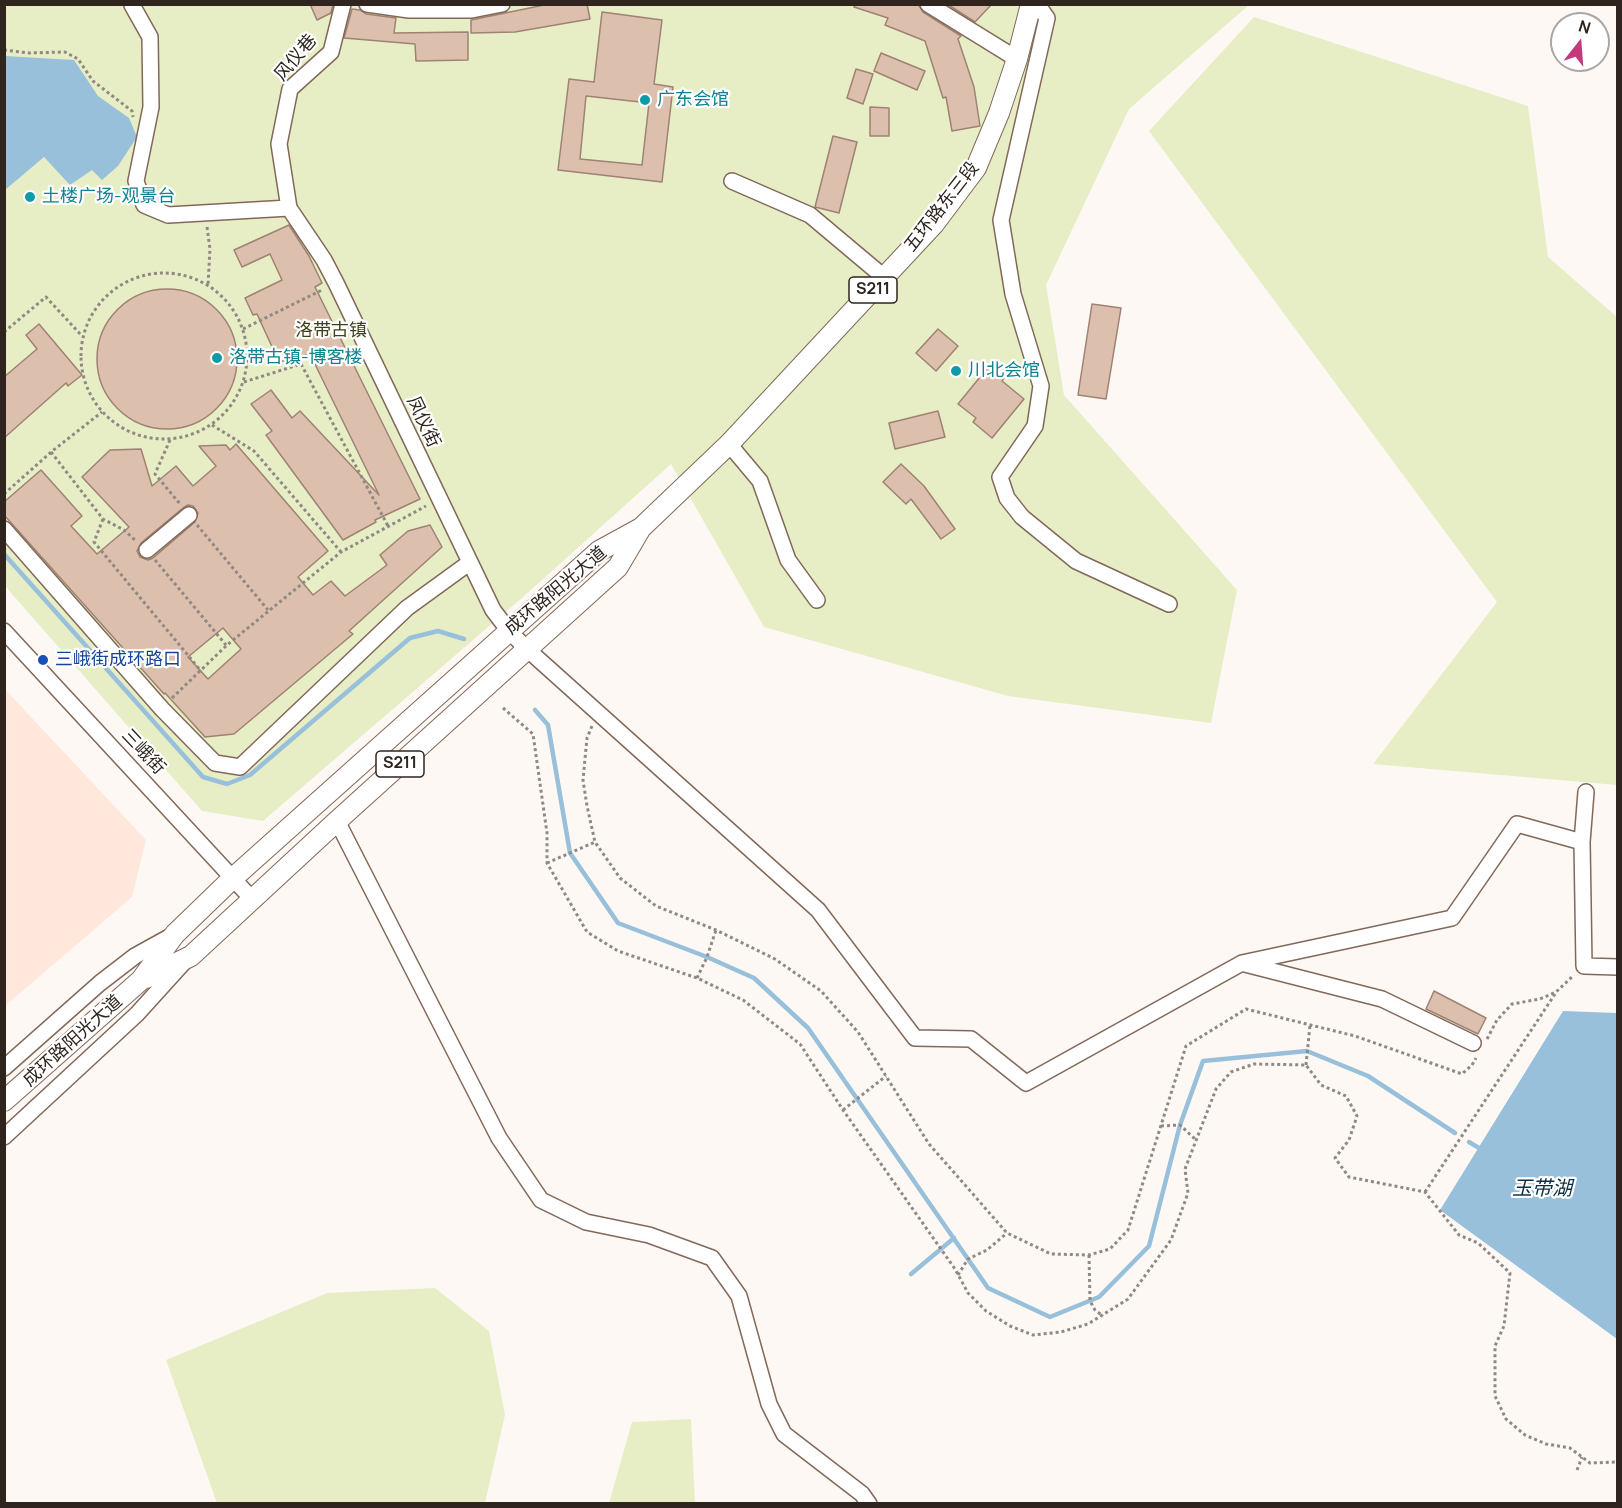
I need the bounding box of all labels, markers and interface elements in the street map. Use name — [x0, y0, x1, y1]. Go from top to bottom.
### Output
north arrow — [1550, 12, 1610, 72]
text: N — [1576, 14, 1593, 39]
street label: 风仪巷 — [270, 30, 322, 86]
place label: 广东会馆 — [657, 89, 729, 111]
marker: 广东会馆 — [638, 93, 652, 107]
street label: 五环路东三段 — [900, 158, 984, 256]
place label: 土楼广场-观景台 — [42, 186, 176, 208]
marker: 土楼广场-观景台 — [23, 190, 37, 204]
road number: S211 — [849, 277, 897, 303]
park label: 洛带古镇 — [295, 320, 367, 342]
place label: 洛带古镇-博客楼 — [229, 347, 363, 369]
marker: 洛带古镇-博客楼 — [210, 351, 224, 365]
place label: 川北会馆 — [968, 360, 1040, 382]
marker: 川北会馆 — [949, 364, 963, 378]
street label: 凤仪街 — [402, 393, 444, 451]
street label: 成环路阳光大道 — [501, 542, 611, 640]
place label: 三峨街成环路口 — [55, 649, 181, 671]
marker: 三峨街成环路口 — [36, 653, 50, 667]
street label: 三峨街 — [117, 725, 169, 779]
road number: S211 — [376, 751, 424, 777]
street label: 成环路阳光大道 — [19, 991, 127, 1091]
water label: 玉带湖 — [1512, 1177, 1572, 1201]

